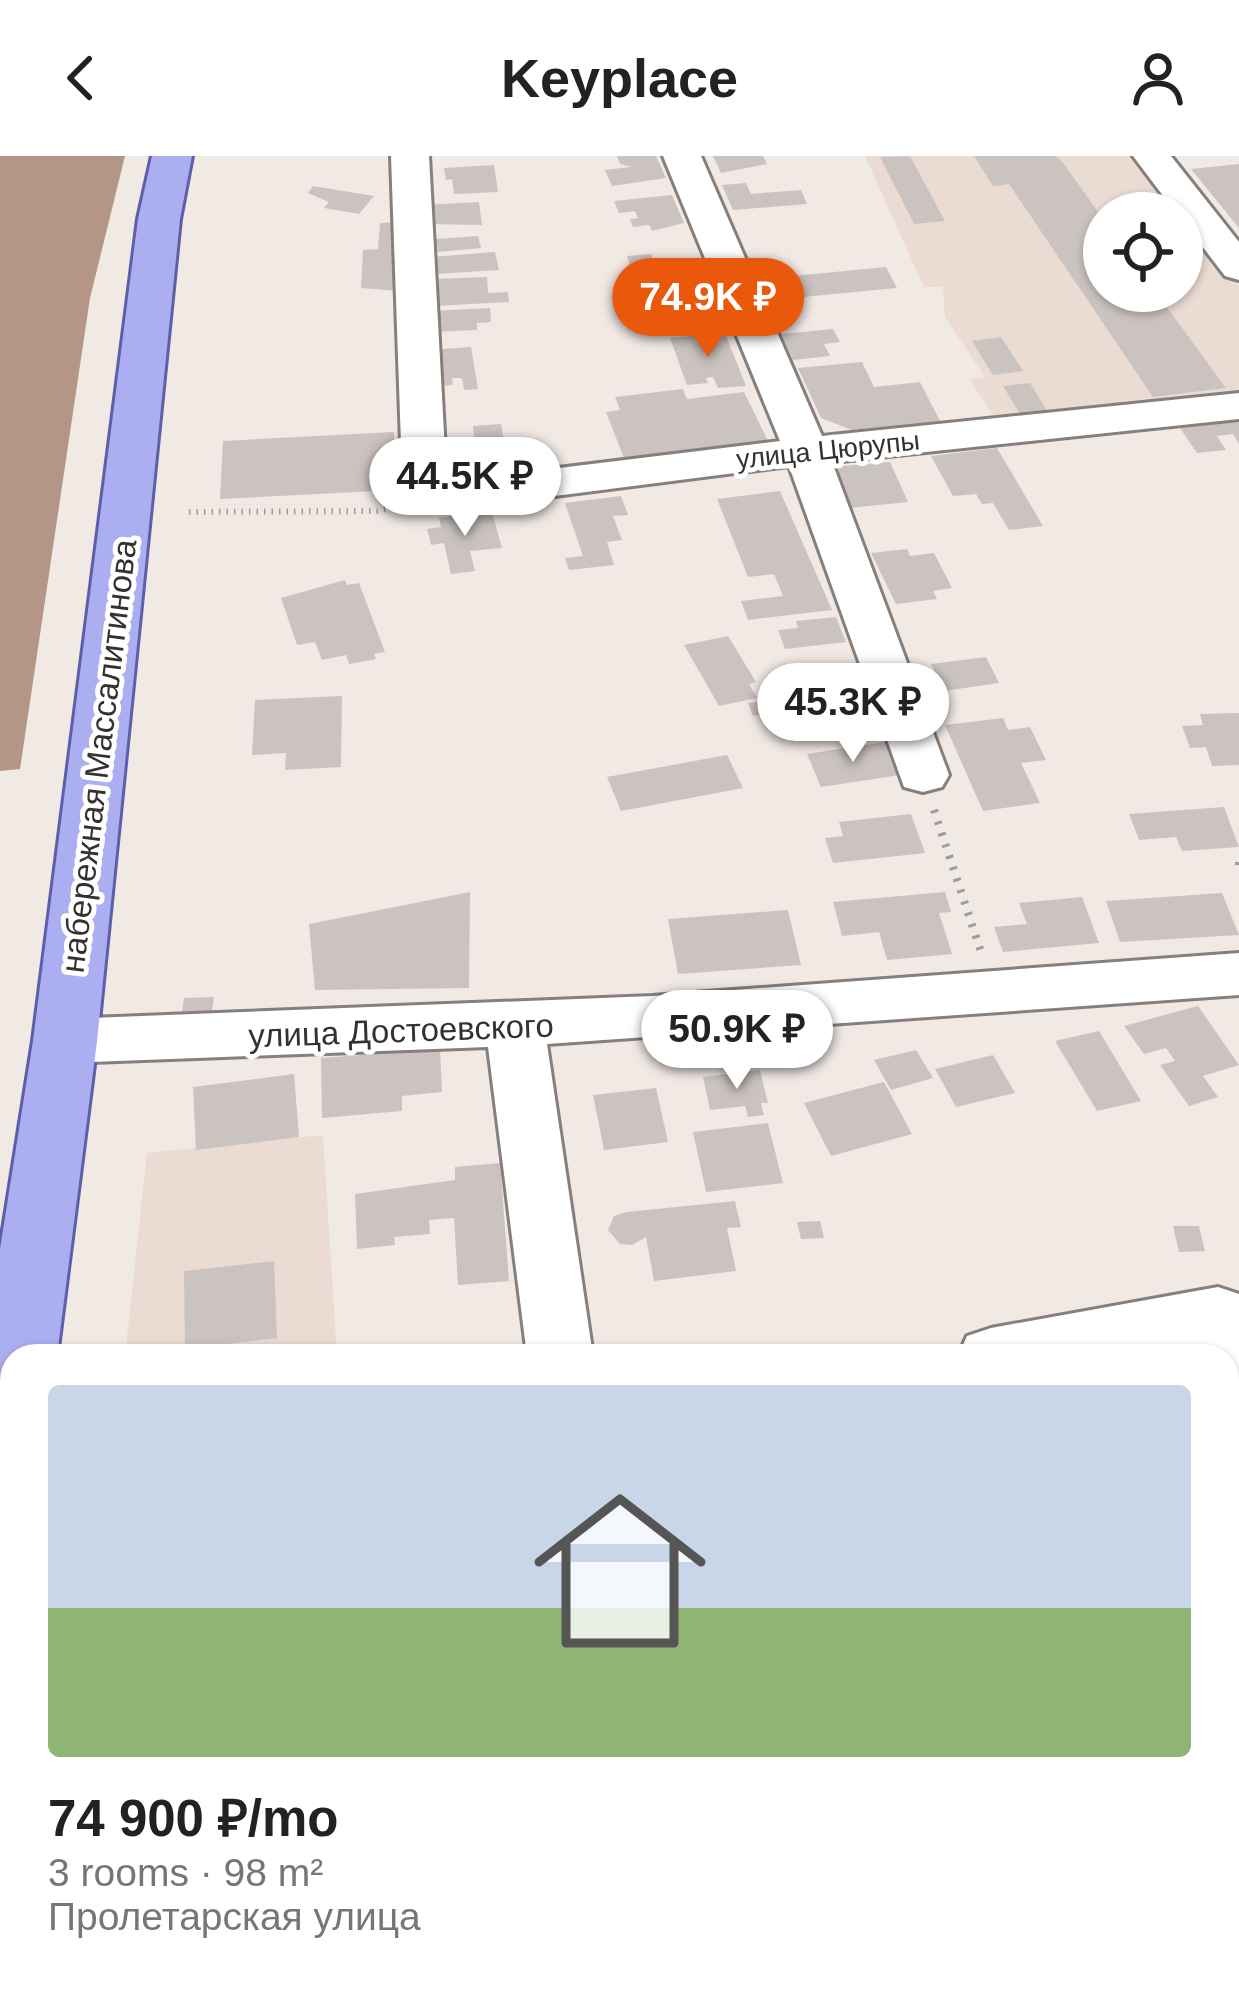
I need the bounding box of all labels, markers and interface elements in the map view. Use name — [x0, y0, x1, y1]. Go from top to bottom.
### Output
icon: back — [48, 45, 114, 111]
icon: person — [1125, 45, 1191, 111]
text: Keyplace — [501, 48, 738, 108]
map controls — [1083, 192, 1203, 312]
button: locate — [1083, 192, 1203, 312]
pin: 74.9K ₽ — [597, 258, 819, 360]
text: 74.9K ₽ — [639, 275, 777, 318]
street label: улица Цюрупы — [735, 425, 921, 475]
pin: 44.5K ₽ — [354, 437, 576, 539]
text: 44.5K ₽ — [396, 454, 534, 497]
street label: набережная Массалитинова — [54, 537, 144, 975]
pin: 45.3K ₽ — [742, 663, 964, 765]
text: 45.3K ₽ — [784, 680, 922, 723]
pin: 50.9K ₽ — [626, 990, 848, 1092]
street label: улица Достоевского — [248, 1007, 554, 1054]
text: 50.9K ₽ — [668, 1007, 806, 1050]
icon: home — [512, 1463, 728, 1679]
text: 74 900 ₽/mo — [48, 1790, 339, 1847]
text: 3 rooms · 98 m² — [48, 1851, 323, 1894]
text: Пролетарская улица — [48, 1895, 421, 1938]

